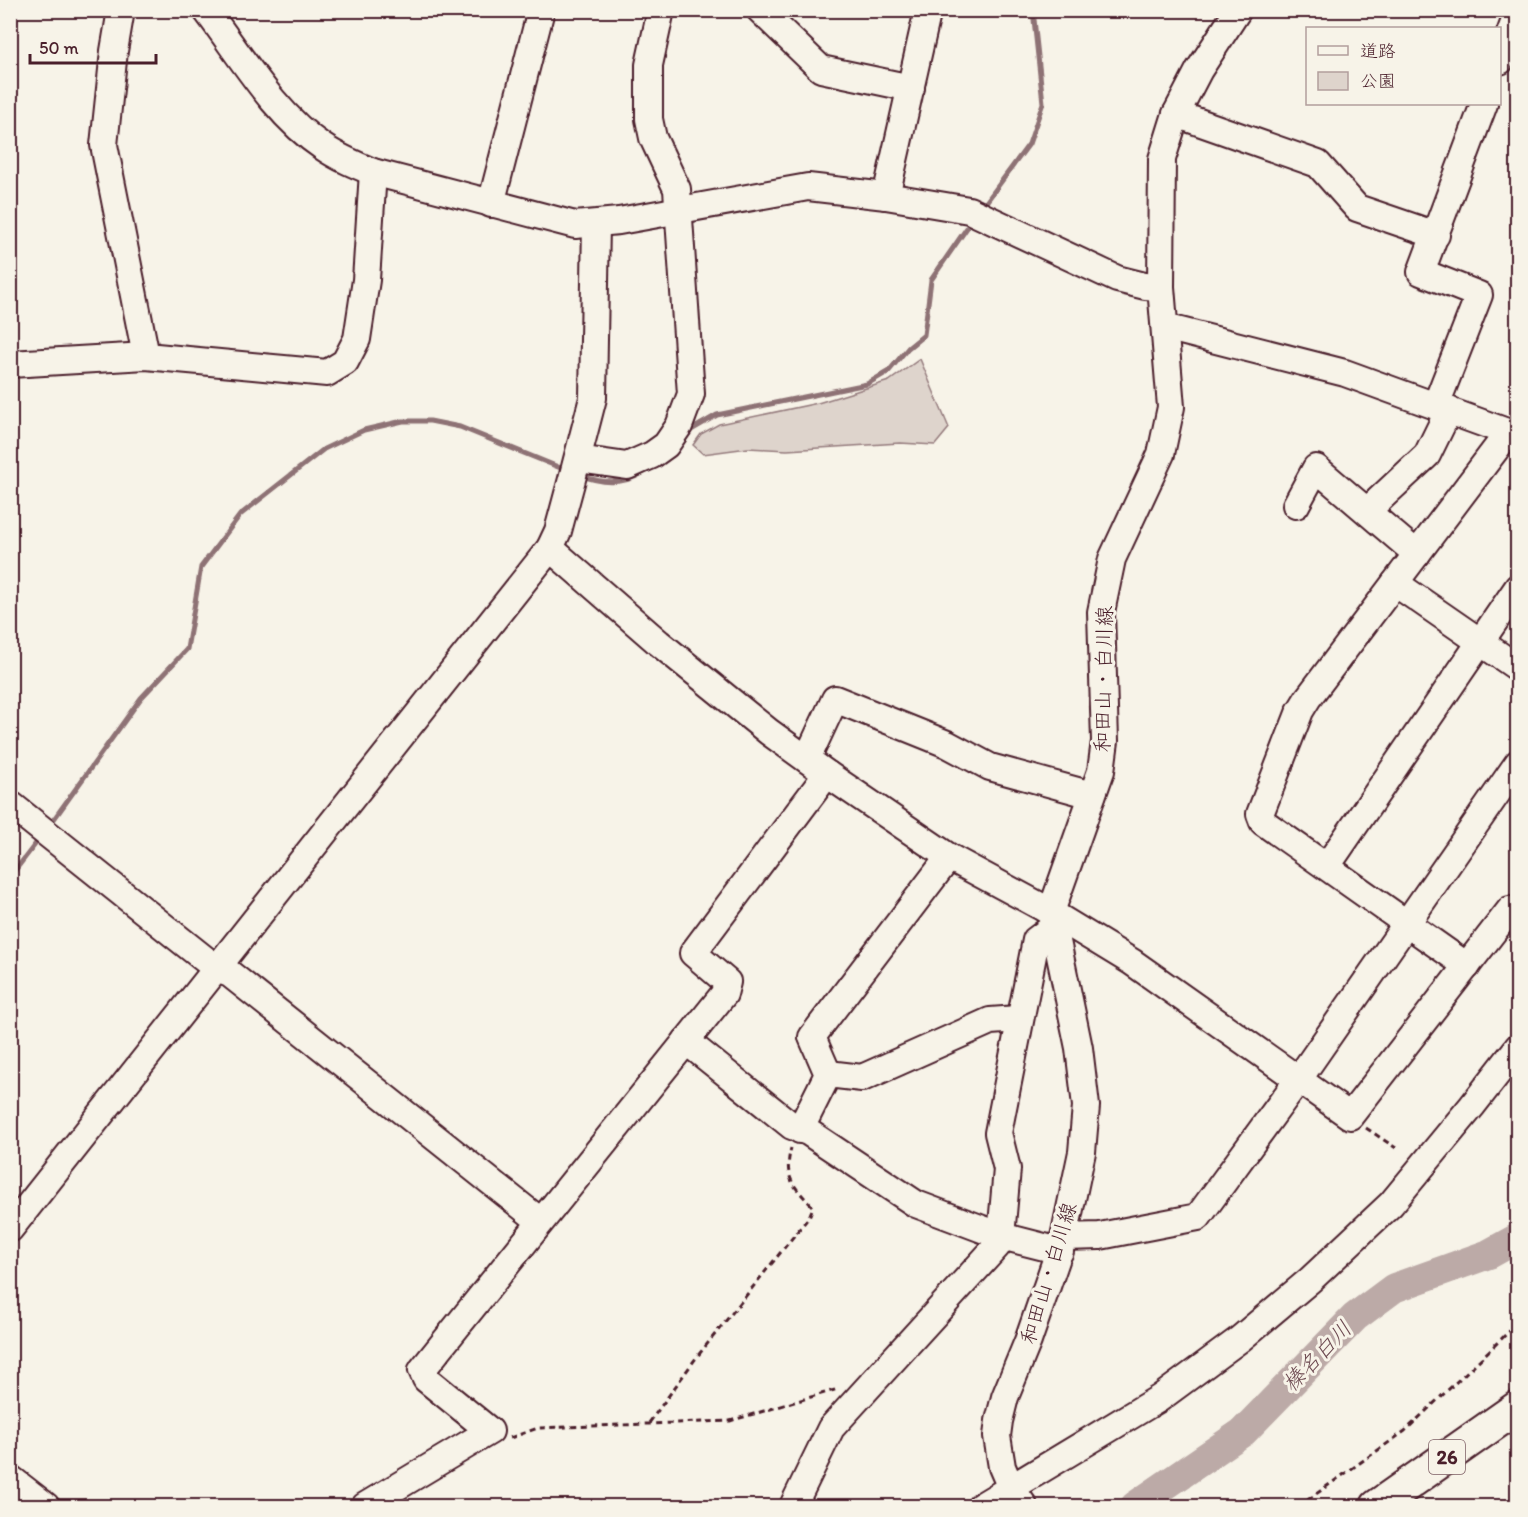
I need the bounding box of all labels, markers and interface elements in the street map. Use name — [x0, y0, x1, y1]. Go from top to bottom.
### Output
scale bar — [30, 27, 156, 65]
legend — [1306, 27, 1501, 105]
text: 50 m — [39, 37, 79, 59]
text: 道路 — [1360, 40, 1396, 62]
text: 公園 — [1360, 70, 1396, 92]
street label: 和田山・白川線 — [1089, 605, 1117, 753]
street label: 和田山・白川線 — [1015, 1199, 1081, 1347]
water label: 榛名白川 — [1277, 1315, 1357, 1397]
road number: 26 — [1429, 1440, 1465, 1474]

